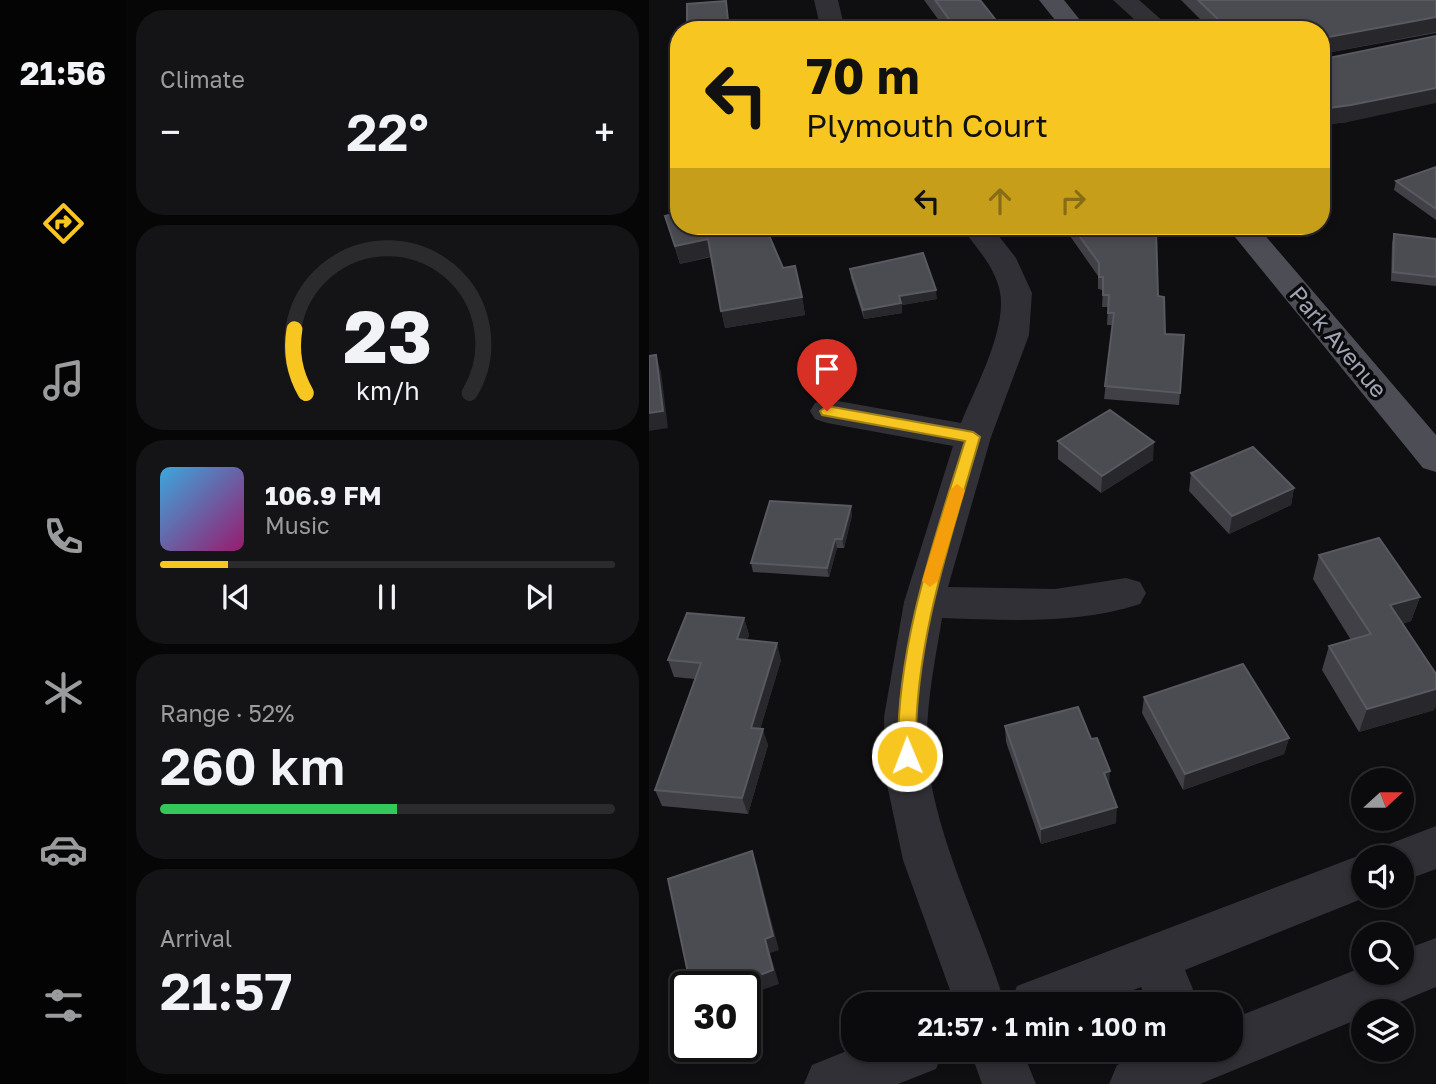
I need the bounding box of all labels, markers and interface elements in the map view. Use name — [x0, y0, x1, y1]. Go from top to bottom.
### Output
text: 70 m — [806, 46, 920, 105]
icon: left — [691, 49, 782, 140]
text: 21:56 — [20, 54, 106, 92]
text: Climate — [160, 65, 245, 93]
text: 22° — [346, 100, 429, 162]
text: Plymouth Court — [806, 106, 1048, 144]
text: − — [160, 109, 181, 154]
text: + — [594, 109, 615, 154]
icon: left — [908, 182, 946, 220]
icon: ahead — [981, 182, 1019, 220]
icon: right — [1054, 182, 1092, 220]
icon: directions — [39, 199, 88, 248]
street label: Park Avenue — [1284, 280, 1393, 403]
text: 23 — [343, 293, 432, 380]
pin — [797, 339, 857, 411]
icon: arrive — [808, 350, 846, 388]
icon: music — [39, 356, 88, 405]
text: km/h — [356, 375, 419, 406]
text: 106.9 FM — [265, 480, 382, 511]
text: Music — [265, 511, 330, 539]
icon: phone — [39, 512, 88, 561]
icon: previous — [217, 578, 255, 616]
icon: pause — [368, 578, 406, 616]
icon: next — [520, 578, 558, 616]
icon: climate — [39, 668, 88, 717]
text: Range · 52% — [160, 699, 294, 727]
position arrow — [870, 719, 944, 793]
text: 260 km — [160, 734, 345, 796]
north arrow — [1351, 768, 1414, 831]
map controls — [1351, 768, 1414, 1062]
icon: car — [39, 825, 88, 874]
button: sound — [1351, 845, 1414, 908]
button: search — [1351, 922, 1414, 985]
text: Arrival — [160, 924, 232, 952]
text: 21:57 — [160, 959, 293, 1021]
speed limit sign: 30 — [670, 971, 761, 1062]
icon: filters — [39, 981, 88, 1030]
button: layers — [1351, 999, 1414, 1062]
text: 21:57 · 1 min · 100 m — [917, 1011, 1167, 1042]

